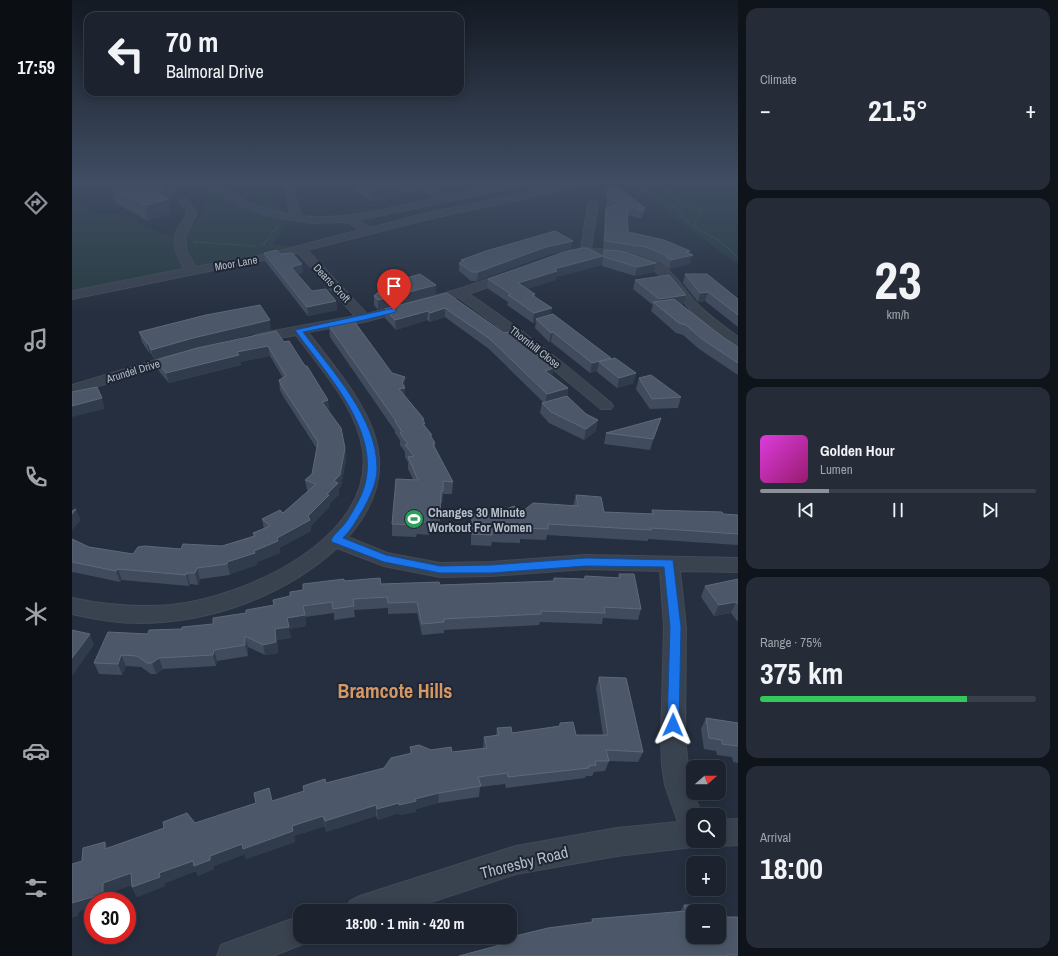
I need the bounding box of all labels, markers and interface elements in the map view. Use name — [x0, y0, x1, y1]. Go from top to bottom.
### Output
text: 70 m — [166, 23, 218, 61]
icon: left — [100, 28, 152, 80]
text: 17:59 — [17, 55, 55, 80]
text: Balmoral Drive — [166, 59, 264, 84]
text: Climate — [760, 71, 797, 88]
text: 21.5° — [868, 90, 928, 130]
text: − — [760, 95, 771, 125]
text: + — [1025, 95, 1036, 125]
icon: directions — [22, 189, 50, 217]
text: 23 — [874, 245, 922, 315]
street label: Moor Lane — [214, 252, 258, 274]
street label: Deans Croft — [310, 261, 354, 306]
pin — [377, 269, 411, 310]
icon: arrive — [383, 275, 405, 297]
text: km/h — [886, 306, 910, 323]
street label: Thornhill Close — [507, 323, 563, 371]
icon: music — [22, 326, 50, 354]
street label: Arundel Drive — [104, 356, 161, 386]
text: Golden Hour — [820, 440, 895, 461]
text: Lumen — [820, 461, 853, 478]
icon: phone — [22, 463, 50, 491]
icon: previous — [795, 499, 817, 521]
icon: pause — [887, 499, 909, 521]
icon: next — [979, 499, 1001, 521]
place label: Changes 30 Minute Workout For Women — [428, 504, 532, 536]
sports icon: Changes 30 Minute Workout For Women — [403, 508, 425, 530]
icon: climate — [22, 600, 50, 628]
text: Range · 75% — [760, 634, 822, 651]
text: 375 km — [760, 653, 843, 693]
district label: Bramcote Hills — [338, 677, 452, 704]
position arrow — [652, 704, 694, 746]
icon: car — [22, 737, 50, 765]
north arrow — [686, 760, 726, 800]
map controls — [686, 760, 726, 944]
button: search — [686, 808, 726, 848]
text: Arrival — [760, 829, 791, 846]
street label: Thoresby Road — [478, 840, 570, 884]
text: 18:00 — [760, 848, 823, 888]
button: + — [686, 856, 726, 896]
icon: filters — [22, 874, 50, 902]
speed limit sign: 30 — [84, 892, 136, 944]
button: − — [686, 904, 726, 944]
text: 18:00 · 1 min · 420 m — [346, 913, 464, 934]

